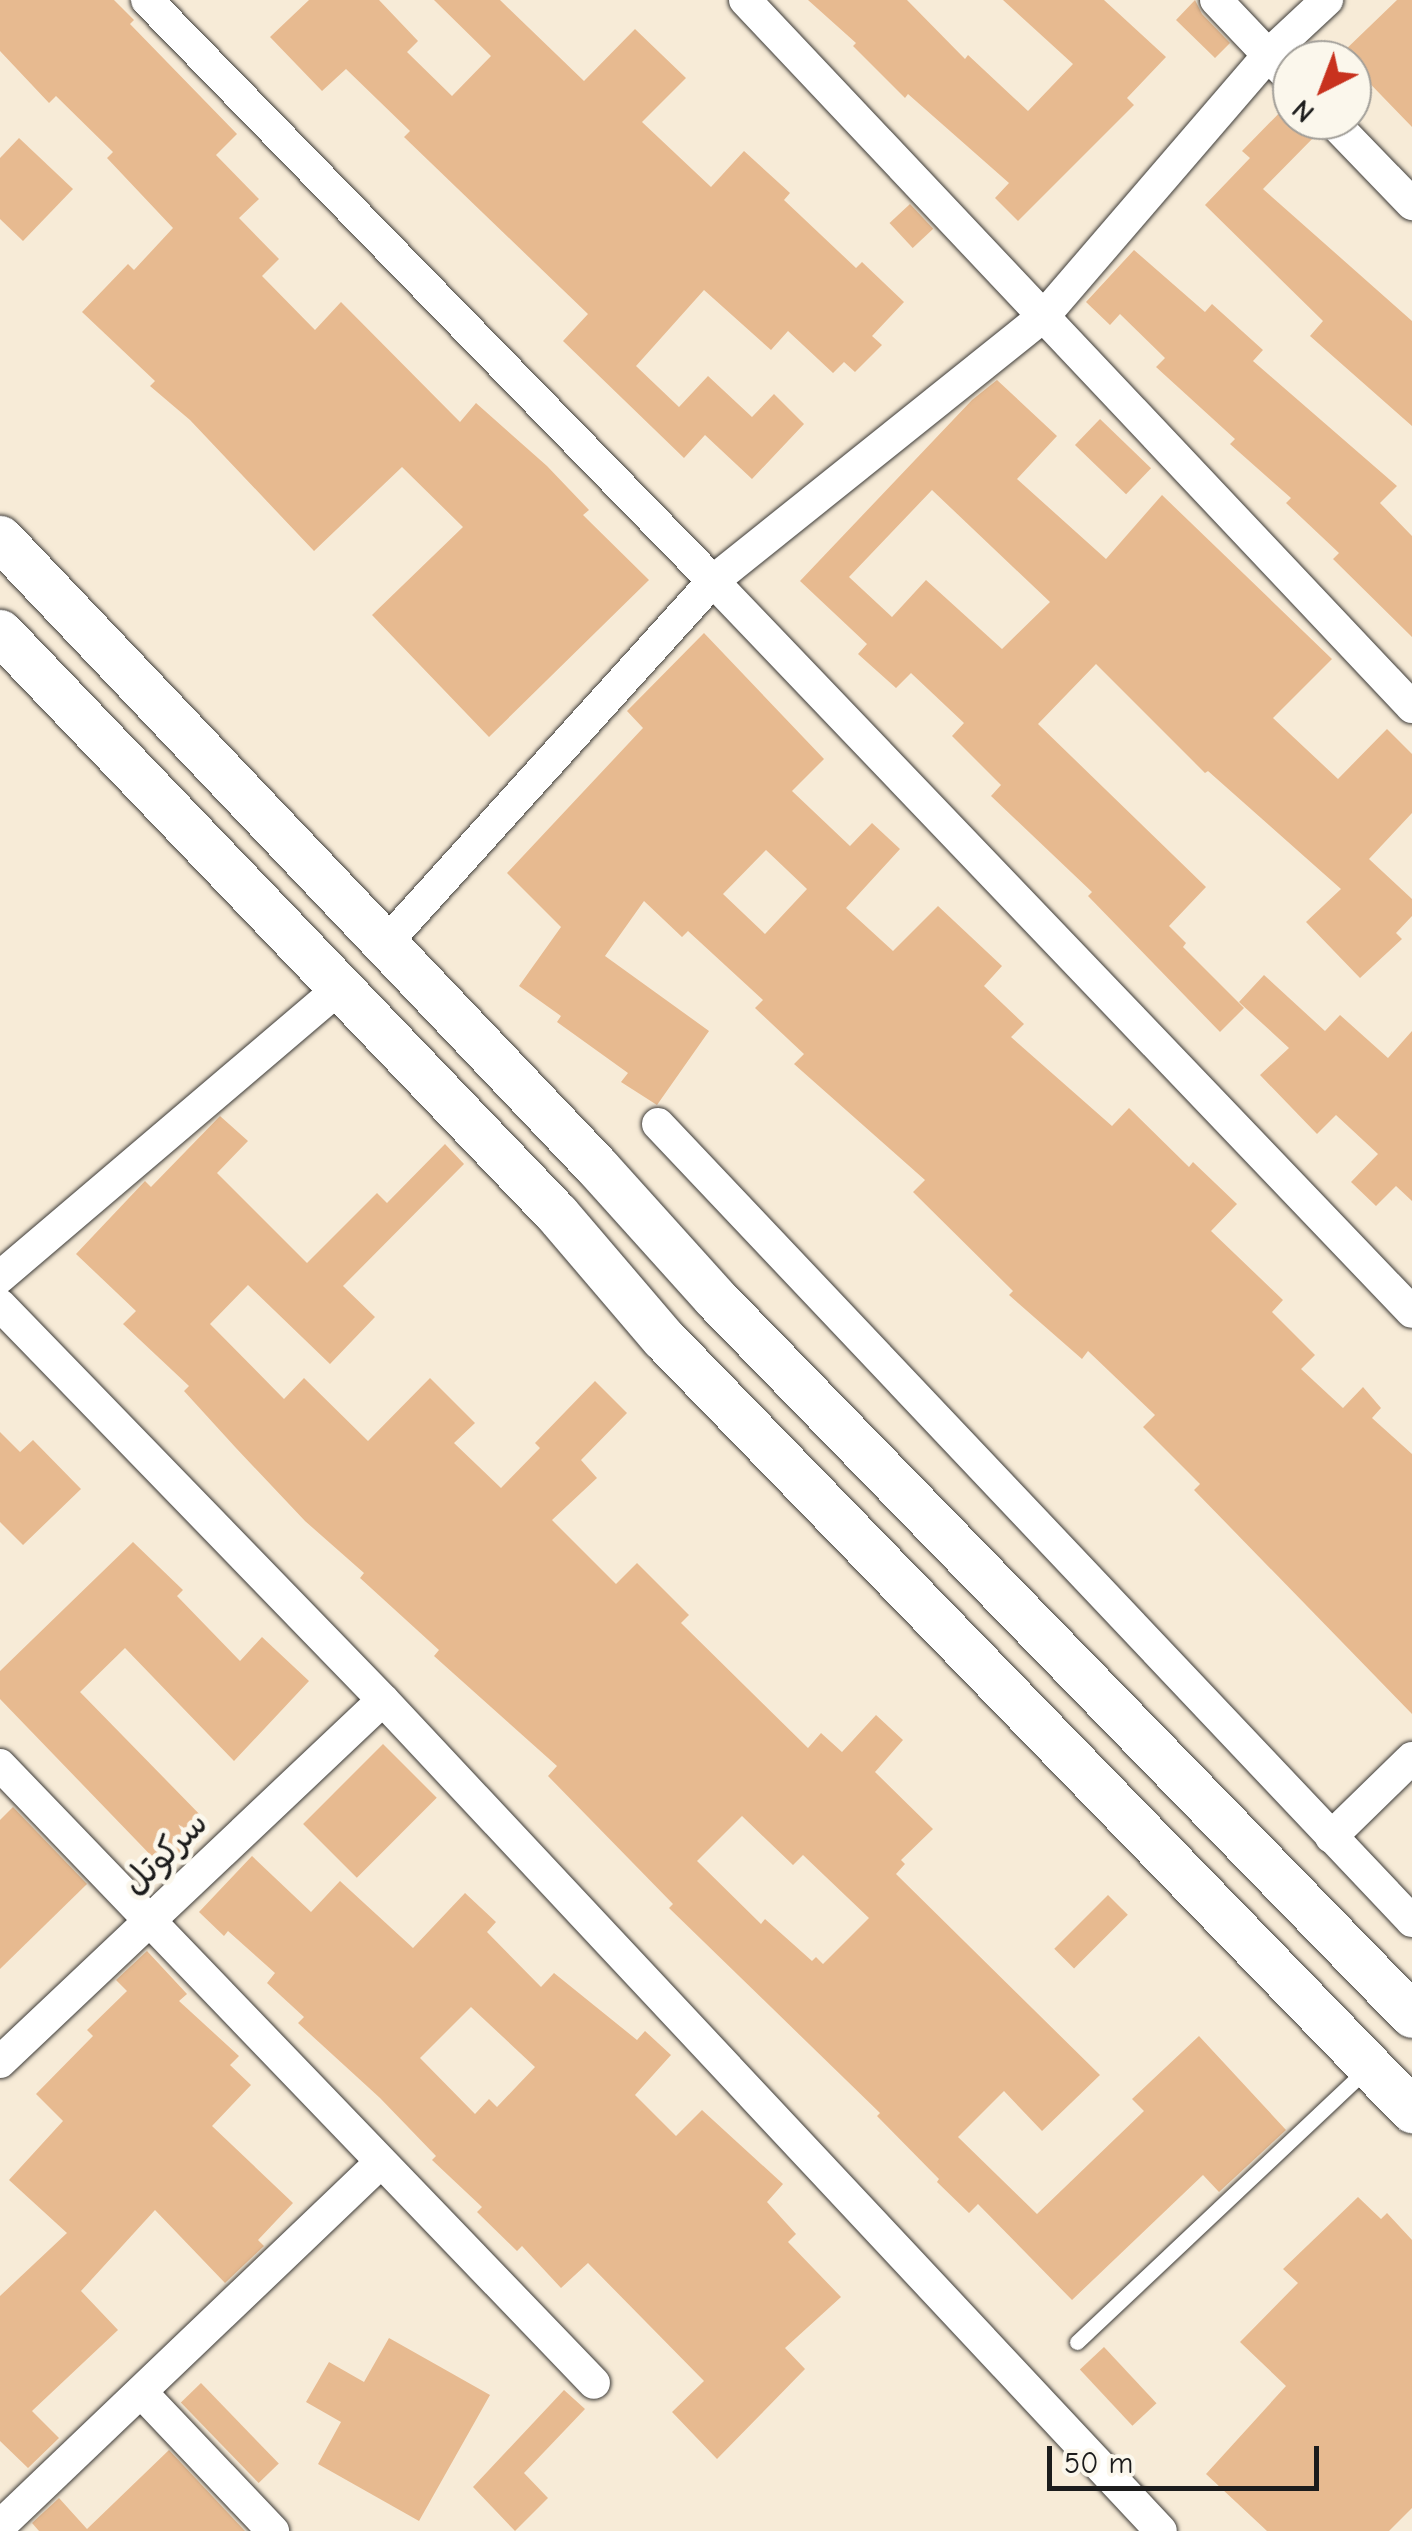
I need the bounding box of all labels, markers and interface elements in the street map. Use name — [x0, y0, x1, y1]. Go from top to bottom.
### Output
north arrow — [1272, 40, 1372, 140]
text: N — [1286, 93, 1321, 129]
street label: سرکوتل — [114, 1802, 216, 1904]
scale bar — [1052, 2426, 1324, 2488]
text: 50 m — [1064, 2446, 1133, 2481]

